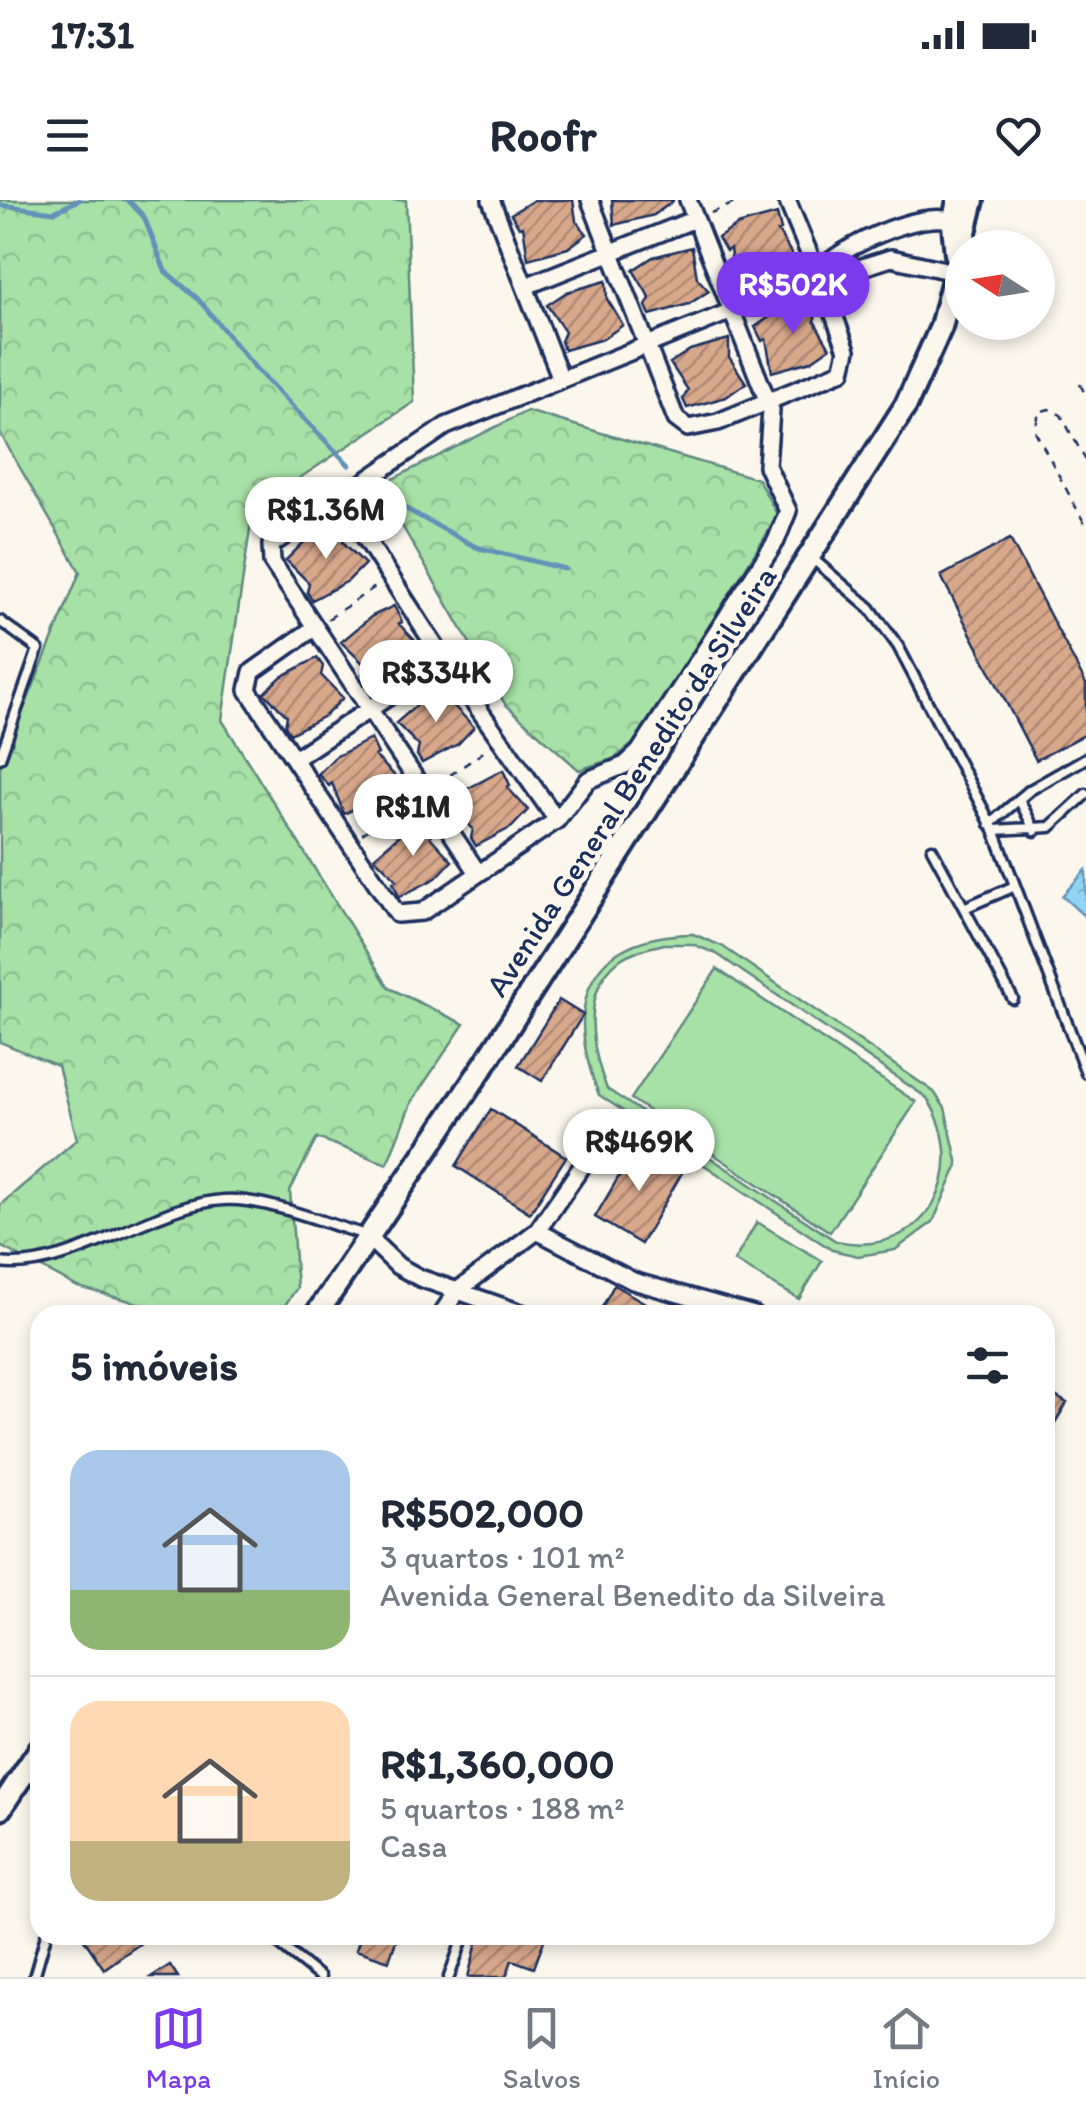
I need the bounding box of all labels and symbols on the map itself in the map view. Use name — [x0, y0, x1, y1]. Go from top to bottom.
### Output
north arrow — [945, 230, 1055, 340]
pin: R$502K — [712, 252, 874, 337]
pin: R$1.36M — [234, 477, 418, 562]
street label: Avenida General Benedito da Silveira — [477, 558, 785, 1003]
pin: R$334K — [355, 640, 517, 725]
pin: R$1M — [354, 774, 472, 859]
pin: R$469K — [558, 1109, 720, 1194]

